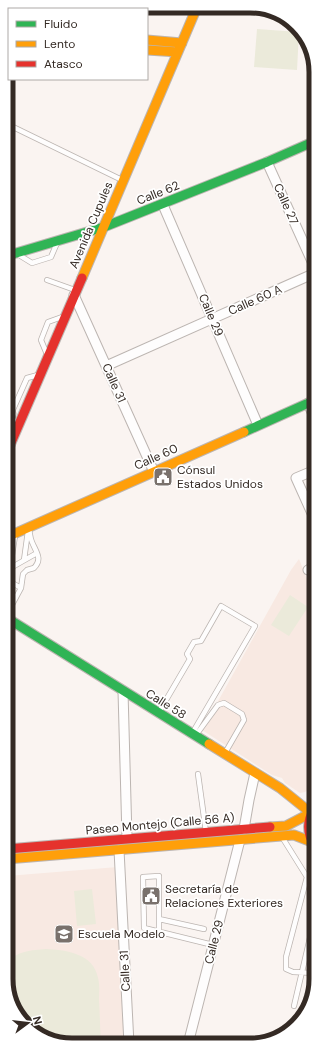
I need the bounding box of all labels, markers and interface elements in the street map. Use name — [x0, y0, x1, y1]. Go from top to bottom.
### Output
legend — [8, 8, 148, 80]
text: Fluido — [44, 16, 78, 32]
text: Lento — [44, 36, 75, 52]
text: Atasco — [44, 56, 83, 72]
street label: Calle 62 — [134, 177, 182, 209]
street label: Avenida Cupules — [66, 179, 116, 271]
street label: Calle 27 — [270, 181, 302, 227]
street label: Calle 60 A — [226, 281, 284, 319]
street label: Calle 29 — [195, 291, 227, 339]
street label: Calle 31 — [98, 361, 130, 405]
street label: Calle 60 — [132, 440, 180, 474]
place label: Cónsul Estados Unidos — [177, 462, 263, 492]
public building icon: Cónsul Estados Unidos — [152, 466, 174, 488]
street label: Calle 58 — [143, 685, 189, 723]
street label: Paseo Montejo (Calle 56 A) — [85, 810, 235, 838]
place label: Secretaría de Relaciones Exteriores — [165, 881, 283, 911]
public building icon: Secretaría de Relaciones Exteriores — [140, 885, 162, 907]
street label: Calle 29 — [201, 918, 227, 966]
school or university icon: Escuela Modelo — [53, 923, 75, 945]
place label: Escuela Modelo — [78, 926, 165, 942]
street label: Calle 31 — [116, 950, 134, 992]
north arrow — [8, 1003, 48, 1043]
text: N — [30, 1015, 45, 1026]

